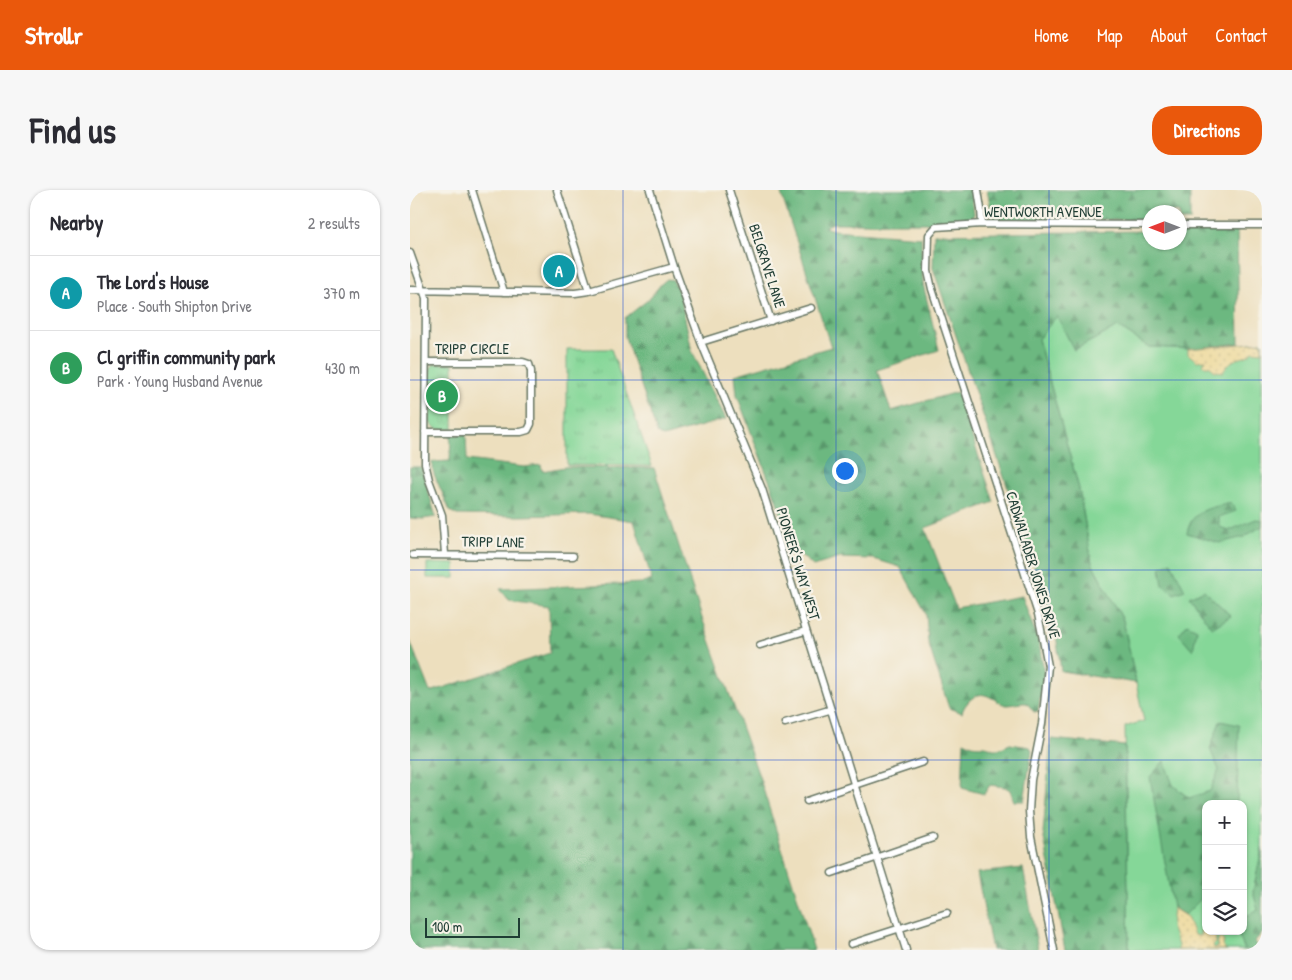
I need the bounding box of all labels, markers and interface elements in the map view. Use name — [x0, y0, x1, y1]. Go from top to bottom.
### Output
text: Strollr — [25, 19, 83, 51]
text: Home — [1034, 23, 1069, 48]
text: Map — [1097, 23, 1122, 48]
text: About — [1150, 23, 1187, 48]
text: Contact — [1215, 23, 1267, 48]
button: Directions — [1152, 106, 1262, 155]
text: Find us — [30, 107, 116, 154]
street label: WENTWORTH AVENUE — [984, 201, 1102, 222]
north arrow — [1142, 205, 1187, 250]
text: Nearby — [50, 208, 103, 237]
text: 2 results — [308, 212, 360, 234]
street label: BELGRAVE LANE — [744, 221, 791, 311]
pin: A — [543, 252, 575, 290]
text: The Lord's House — [97, 269, 209, 295]
text: A — [62, 282, 70, 304]
text: 370 m — [323, 282, 360, 304]
text: Place · South Shipton Drive — [97, 295, 252, 317]
street label: TRIPP CIRCLE — [435, 338, 509, 359]
text: Cl griffin community park — [97, 344, 275, 370]
text: B — [62, 357, 70, 379]
text: 430 m — [325, 357, 360, 379]
text: Park · Young Husband Avenue — [97, 370, 263, 392]
pin: B — [426, 377, 458, 415]
your location — [832, 458, 858, 484]
street label: CADWALLADER JONES DRIVE — [1001, 489, 1066, 641]
street label: PIONEER'S WAY WEST — [771, 505, 826, 623]
street label: TRIPP LANE — [461, 530, 525, 553]
map controls — [1202, 800, 1247, 935]
button: + — [1202, 800, 1247, 845]
button: − — [1202, 845, 1247, 890]
button: layers — [1202, 890, 1247, 935]
scale bar — [425, 915, 520, 938]
text: 100 m — [432, 917, 462, 936]

